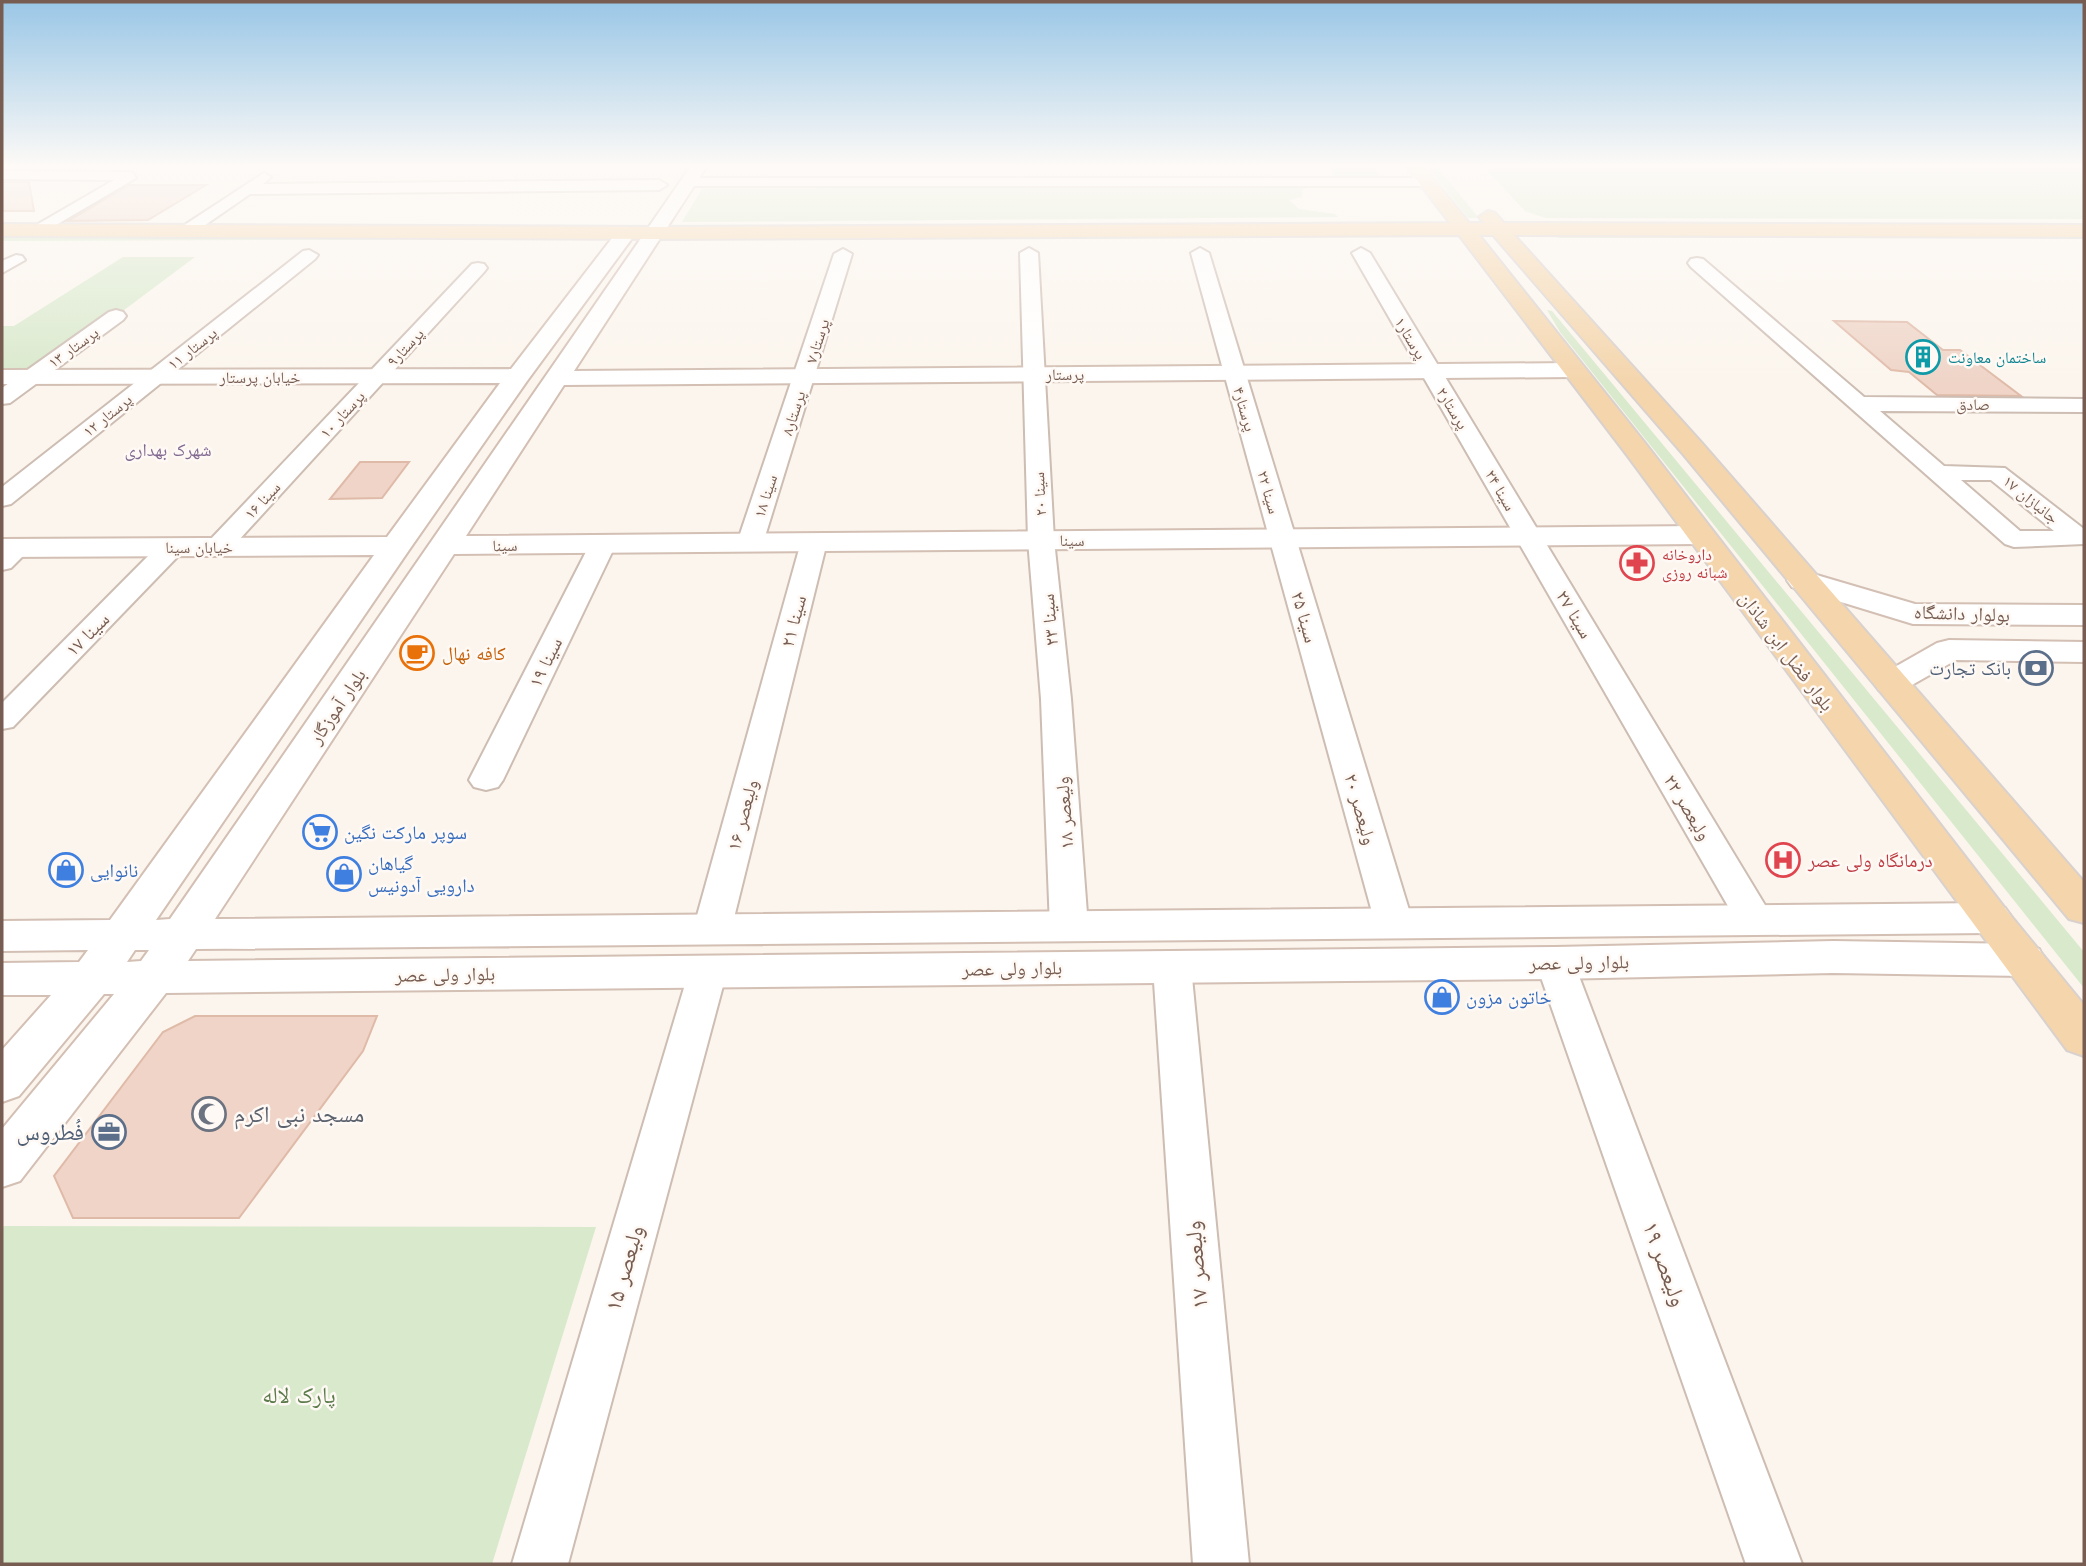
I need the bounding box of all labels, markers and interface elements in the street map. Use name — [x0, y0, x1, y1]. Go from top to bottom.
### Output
street label: پرستار۱ — [1389, 313, 1432, 364]
street label: پرستار۷ — [799, 316, 836, 366]
street label: پرستار ۱۳ — [43, 321, 104, 374]
street label: پرستار ۱۱ — [163, 321, 222, 375]
street label: پرستار۹ — [381, 323, 430, 372]
building icon: ساختمان معاونت — [1904, 338, 1942, 376]
place label: ساختمان معاونت — [1948, 346, 2046, 369]
street label: پرستار — [1045, 363, 1085, 386]
street label: خیابان پرستار — [218, 366, 301, 389]
street label: پرستار۲ — [1431, 383, 1474, 434]
street label: پرستار۴ — [1227, 384, 1262, 435]
street label: پرستار ۱۰ — [314, 385, 371, 443]
street label: پرستار ۱۲ — [78, 388, 137, 442]
street label: پرستار۸ — [775, 388, 812, 438]
street label: صادق — [1956, 393, 1990, 416]
district label: شهرک بهداری — [124, 437, 212, 463]
street label: سینا ۲۴ — [1480, 465, 1522, 515]
street label: سینا ۲۲ — [1251, 468, 1286, 517]
street label: جانبازان ۱۷ — [1998, 470, 2064, 529]
street label: سینا ۲۰ — [1027, 471, 1052, 517]
street label: سینا ۱۸ — [748, 472, 783, 521]
street label: سینا ۱۶ — [239, 476, 286, 524]
street label: سینا — [1059, 529, 1085, 552]
street label: سینا — [492, 534, 518, 557]
street label: خیابان سینا — [165, 536, 233, 559]
place label: داروخانه شبانه روزی — [1662, 543, 1727, 584]
pharmacy icon: داروخانه شبانه روزی — [1618, 544, 1656, 582]
street label: سینا ۲۷ — [1549, 585, 1600, 644]
street label: بلوار فضل ابن شاذان — [1733, 586, 1841, 717]
street label: سینا ۲۵ — [1284, 588, 1325, 646]
street label: سینا ۲۱ — [774, 592, 813, 650]
street label: سینا ۲۳ — [1034, 593, 1065, 647]
street label: بولوار دانشگاه — [1913, 598, 2010, 629]
street label: سینا ۱۷ — [59, 606, 115, 662]
street label: سینا ۱۹ — [522, 633, 569, 692]
cafe icon: کافه نهال — [398, 634, 436, 672]
place label: کافه نهال — [442, 640, 506, 667]
bank icon: بانک تجارت — [2017, 649, 2055, 687]
place label: بانک تجارت — [1929, 655, 2011, 682]
street label: بلوار آموزگار — [302, 663, 373, 750]
street label: ولیعصر ۲۲ — [1657, 769, 1718, 845]
street label: ولیعصر ۲۰ — [1338, 770, 1384, 848]
street label: ولیعصر ۱۶ — [720, 776, 765, 854]
street label: ولیعصر ۱۸ — [1048, 776, 1081, 850]
supermarket icon: سوپر مارکت نگین — [301, 813, 339, 851]
place label: سوپر مارکت نگین — [344, 819, 467, 846]
hospital icon: درمانگاه ولی عصر — [1764, 841, 1802, 879]
place label: درمانگاه ولی عصر — [1807, 847, 1933, 874]
place label: گیاهان دارویی آدونیس — [368, 850, 475, 899]
shop icon: نانوایی — [47, 851, 85, 889]
shop icon: گیاهان دارویی آدونیس — [325, 855, 363, 893]
place label: نانوایی — [90, 857, 138, 884]
street label: بلوار ولی عصر — [1528, 948, 1629, 977]
street label: بلوار ولی عصر — [961, 954, 1062, 983]
street label: بلوار ولی عصر — [394, 960, 495, 989]
shop icon: خاتون مزون — [1423, 978, 1461, 1016]
place label: خاتون مزون — [1466, 984, 1552, 1011]
mosque icon: مسجد نبی اکرم — [190, 1095, 228, 1133]
place label: مسجد نبی اکرم — [234, 1097, 364, 1131]
office icon: فُطروس — [90, 1113, 128, 1151]
place label: فُطروس — [17, 1115, 84, 1149]
street label: ولیعصر ۱۹ — [1634, 1217, 1696, 1311]
street label: ولیعصر ۱۷ — [1175, 1220, 1217, 1310]
street label: ولیعصر ۱۵ — [596, 1221, 652, 1315]
park label: پارک لاله — [262, 1378, 336, 1412]

